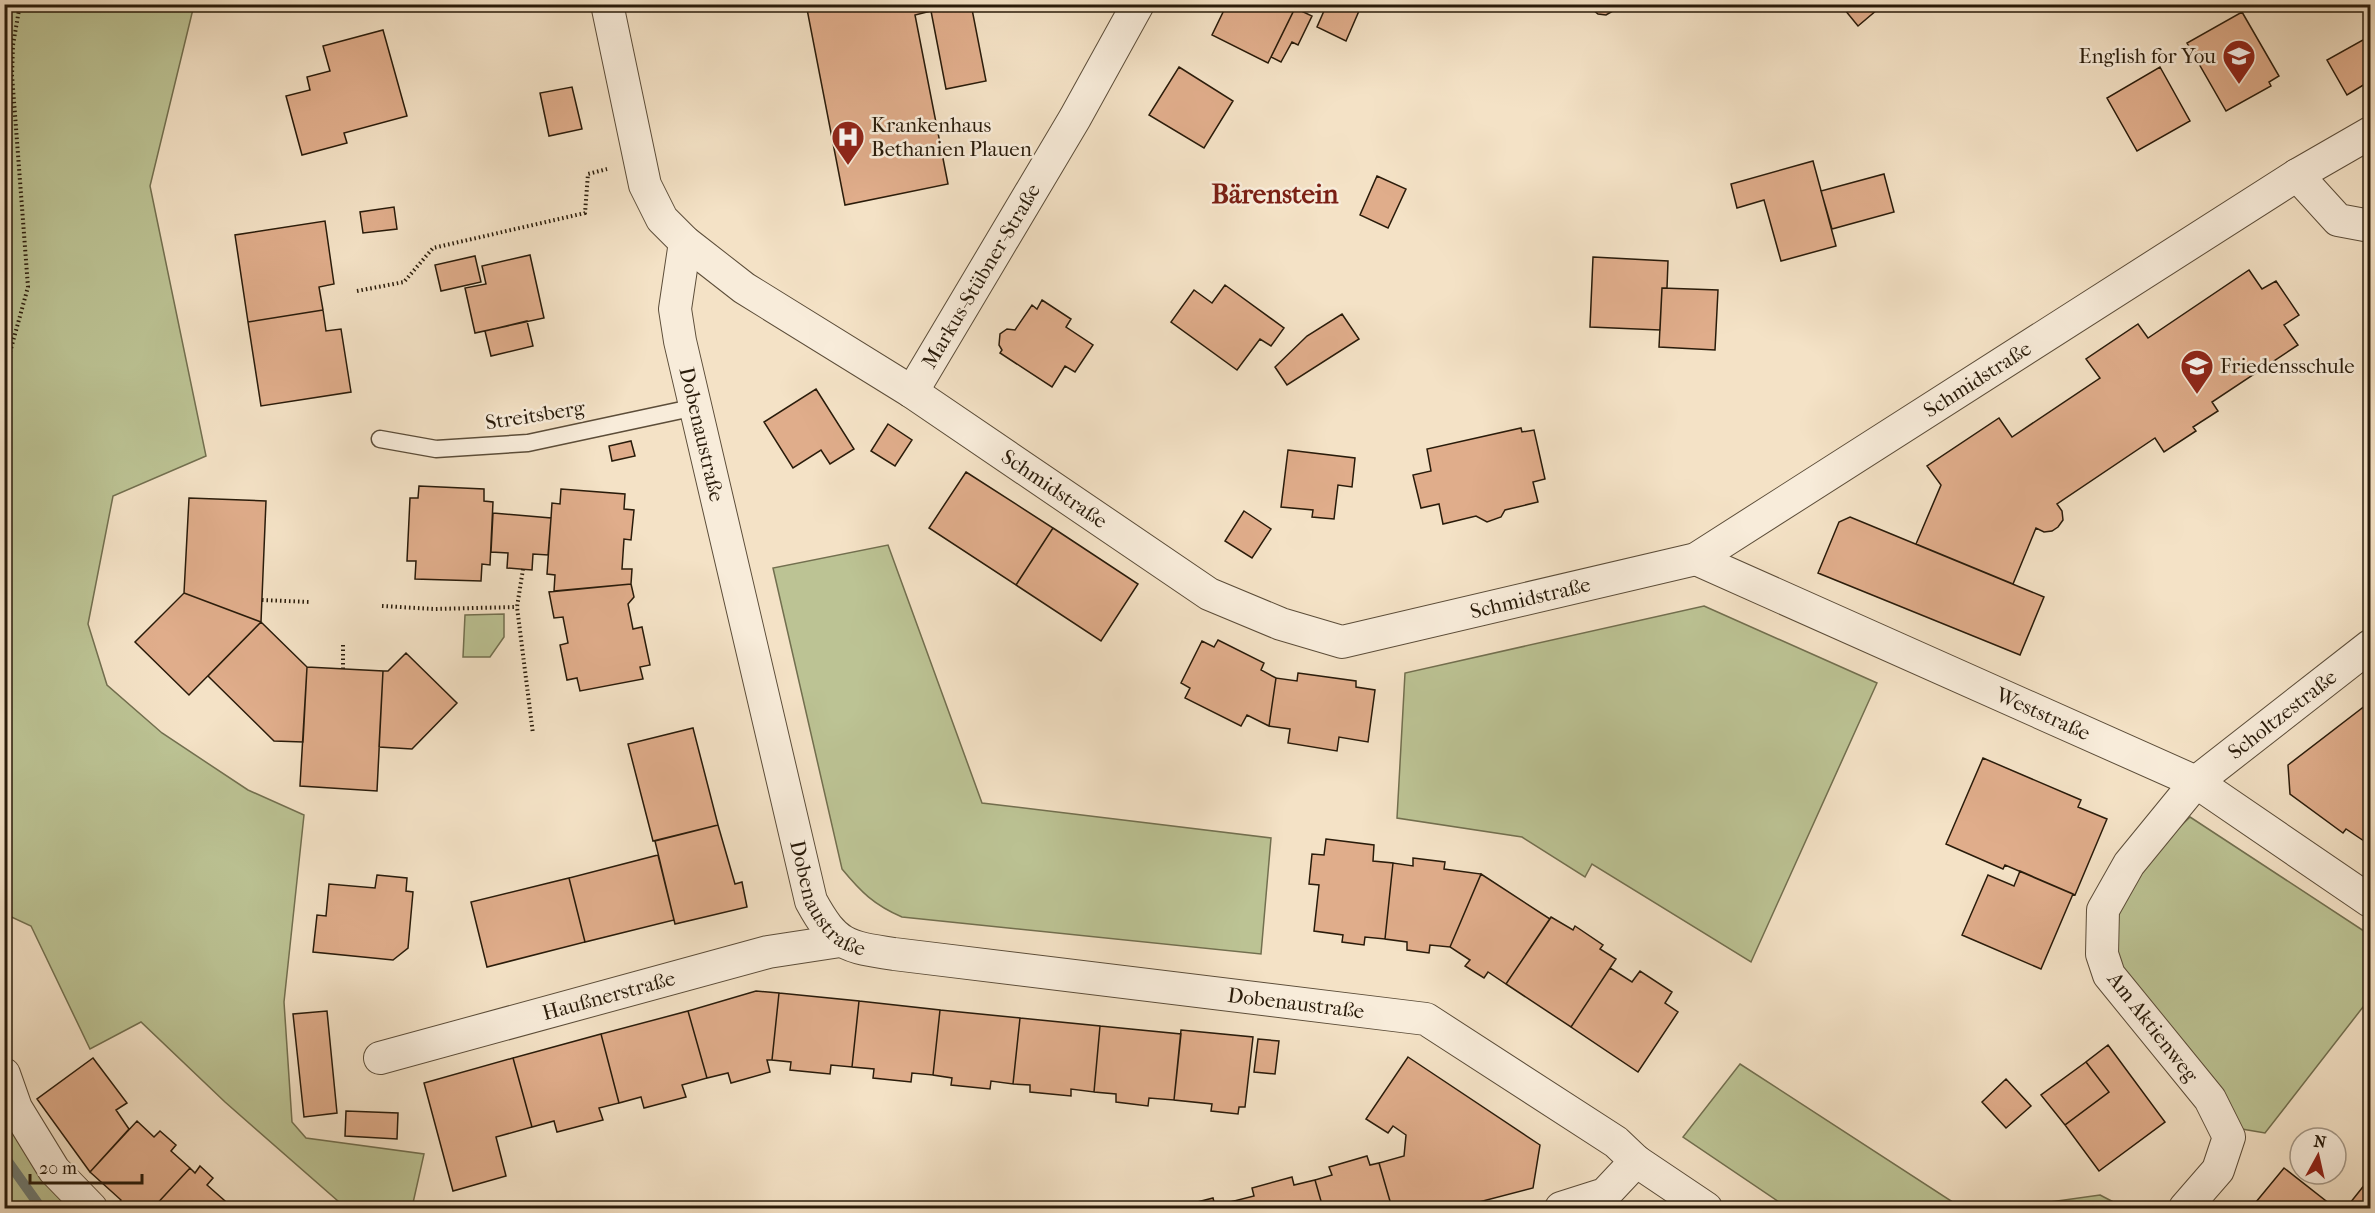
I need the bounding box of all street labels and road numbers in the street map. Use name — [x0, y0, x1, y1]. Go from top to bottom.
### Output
street label: Markus-Stübner-Straße — [917, 179, 1045, 373]
street label: Schmidstraße — [1919, 336, 2035, 422]
street label: Dobenaustraße — [674, 365, 729, 504]
street label: Streitsberg — [484, 395, 587, 435]
street label: Schmidstraße — [997, 444, 1112, 533]
street label: Schmidstraße — [1468, 572, 1593, 624]
street label: Scholtzestraße — [2223, 665, 2341, 764]
street label: Weststraße — [1991, 682, 2094, 745]
street label: Dobenaustraße — [785, 838, 868, 961]
street label: Haußnerstraße — [539, 966, 678, 1025]
street label: Am Aktienweg — [2102, 967, 2204, 1087]
street label: Dobenaustraße — [1226, 983, 1366, 1023]

